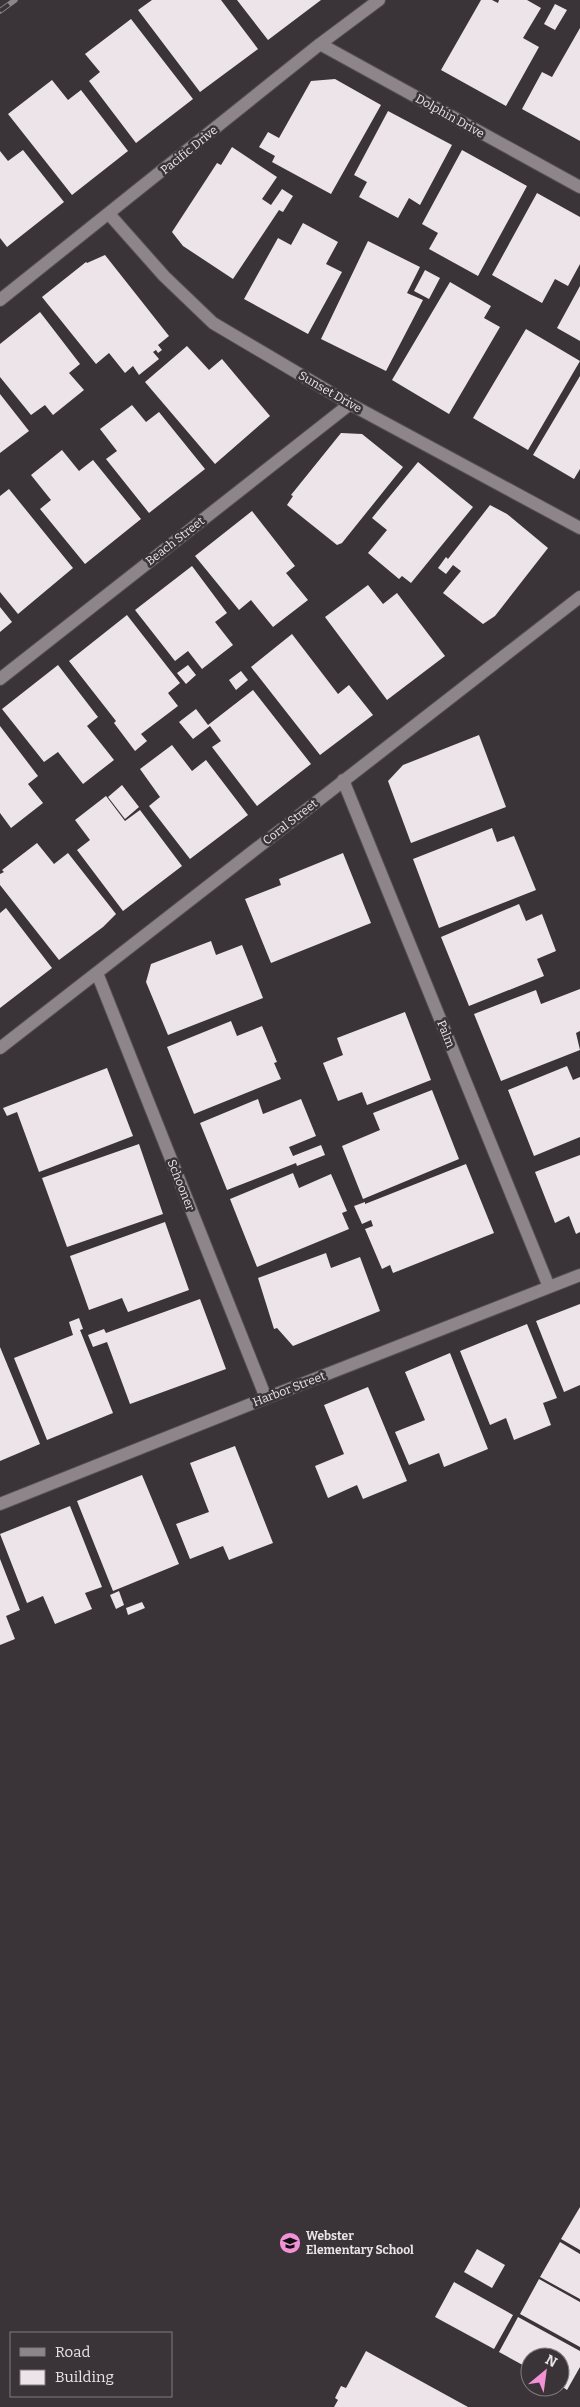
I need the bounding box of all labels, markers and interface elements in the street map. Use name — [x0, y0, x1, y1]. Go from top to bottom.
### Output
street label: Dolphin Drive — [413, 91, 487, 141]
street label: Pacific Drive — [158, 123, 220, 177]
street label: Sunset Drive — [296, 368, 364, 416]
street label: Beach Street — [143, 513, 208, 568]
street label: Coral Street — [260, 796, 321, 848]
street label: Palm — [434, 1018, 458, 1050]
street label: Schooner — [164, 1157, 198, 1213]
street label: Harbor Street — [251, 1369, 328, 1409]
place label: Webster Elementary School — [306, 2229, 414, 2257]
school or university icon: Webster Elementary School — [278, 2231, 302, 2255]
legend — [10, 2332, 172, 2397]
text: Road — [55, 2343, 90, 2361]
north arrow — [520, 2347, 570, 2397]
text: N — [542, 2351, 560, 2371]
text: Building — [55, 2368, 114, 2386]

